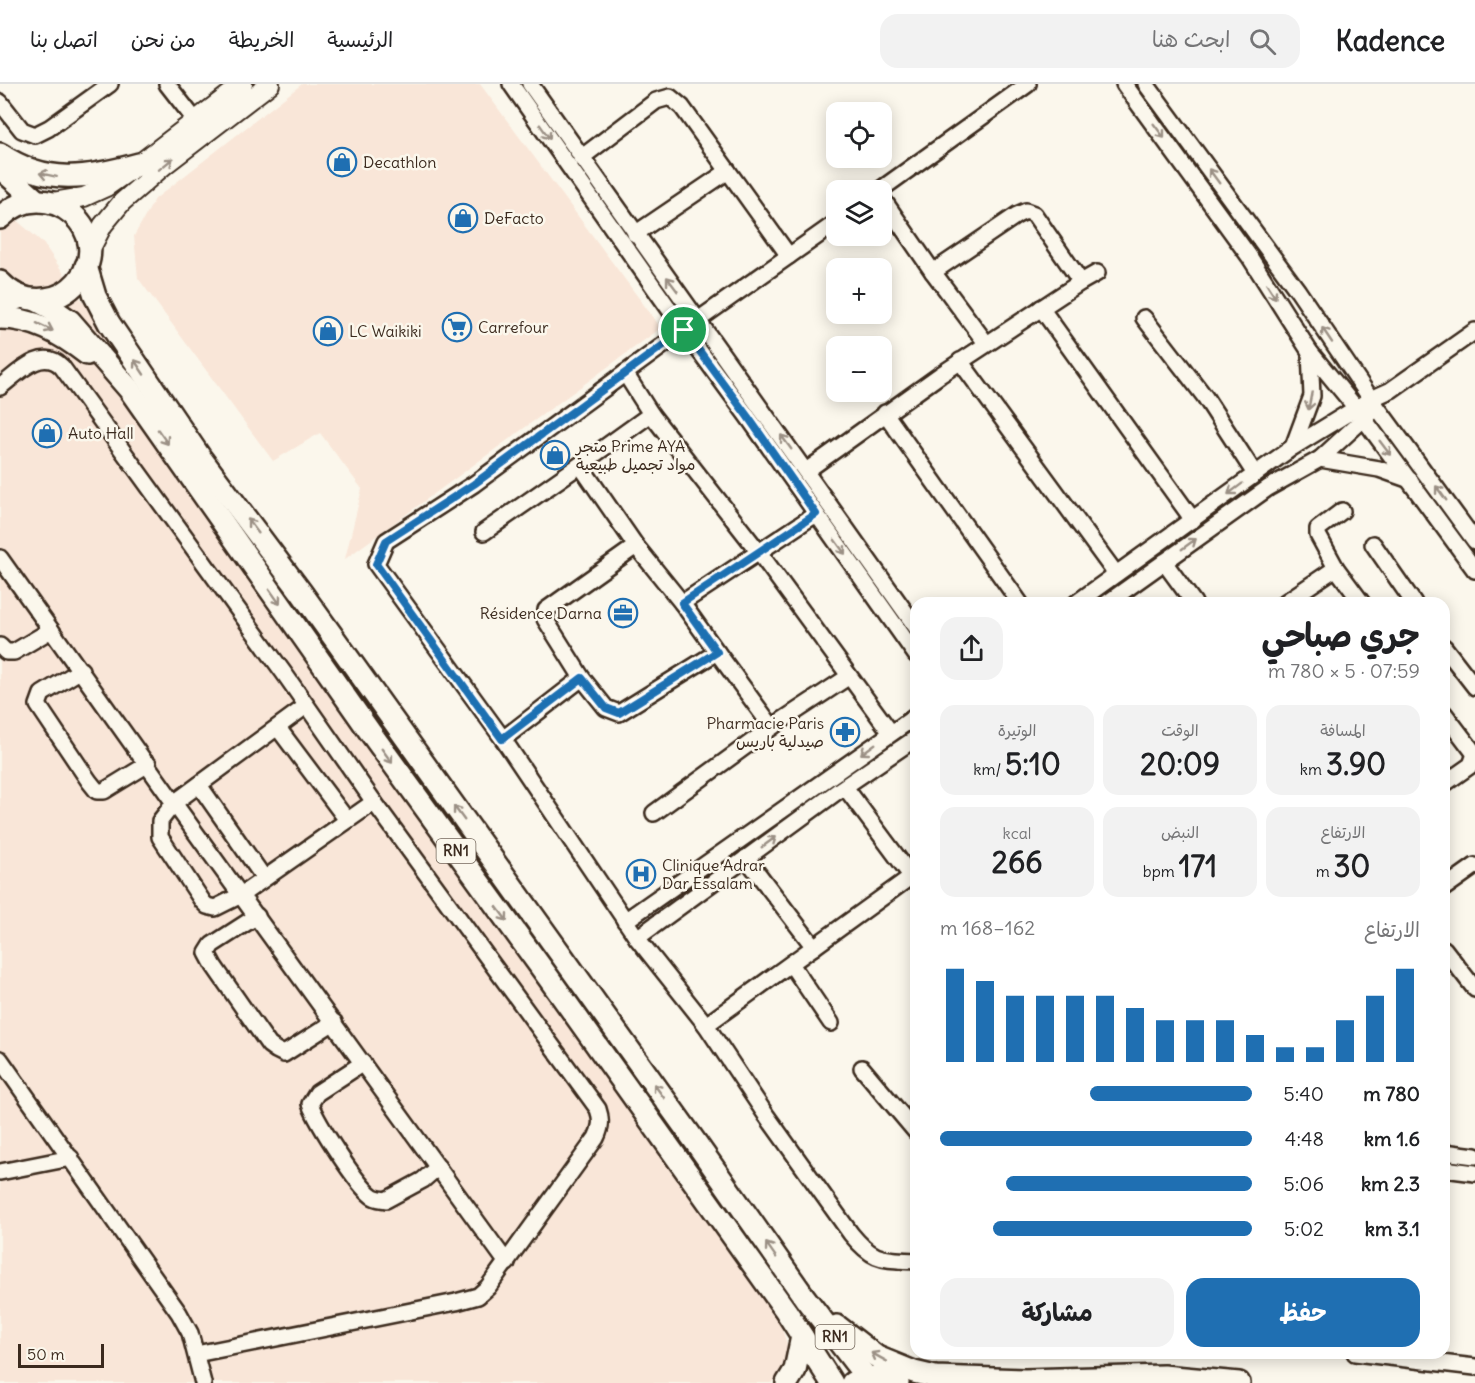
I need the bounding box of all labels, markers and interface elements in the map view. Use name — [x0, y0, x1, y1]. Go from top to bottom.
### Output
search box — [880, 14, 1300, 68]
text: Kadence — [1336, 23, 1445, 59]
text: ابحث هنا — [1152, 25, 1231, 53]
icon: search — [1246, 25, 1279, 58]
text: اتصل بنا — [30, 26, 98, 53]
text: من نحن — [131, 26, 196, 53]
text: الخريطة — [229, 26, 294, 53]
text: الرئيسية — [327, 26, 393, 53]
map controls — [826, 102, 892, 402]
button: locate — [826, 102, 892, 168]
one-way arrow — [1153, 122, 1166, 138]
one-way arrow — [539, 123, 551, 139]
shop icon: Decathlon — [326, 146, 358, 178]
place label: Decathlon — [363, 152, 437, 172]
one-way arrow — [158, 157, 174, 170]
one-way arrow — [39, 168, 58, 180]
one-way arrow — [1208, 169, 1220, 185]
button: layers — [826, 180, 892, 246]
shop icon: DeFacto — [447, 202, 479, 234]
place label: DeFacto — [484, 208, 544, 228]
button: + — [826, 258, 892, 324]
one-way arrow — [666, 276, 679, 292]
one-way arrow — [1265, 282, 1277, 299]
pin — [658, 304, 709, 355]
supermarket icon: Carrefour — [441, 311, 473, 343]
icon: arrive — [667, 313, 700, 346]
shop icon: LC Waikiki — [312, 315, 344, 347]
place label: Carrefour — [478, 317, 549, 337]
place label: LC Waikiki — [349, 321, 422, 341]
one-way arrow — [35, 322, 53, 334]
one-way arrow — [1321, 327, 1333, 344]
button: − — [826, 336, 892, 402]
one-way arrow — [133, 360, 145, 376]
one-way arrow — [1304, 391, 1315, 410]
shop icon: Auto Hall — [31, 417, 63, 449]
place label: Auto Hall — [68, 423, 134, 443]
one-way arrow — [157, 429, 169, 445]
one-way arrow — [780, 435, 792, 451]
place label: متجر Prime AYA مواد تجميل طبيعية — [574, 436, 696, 475]
shop icon: متجر Prime AYA مواد تجميل طبيعية — [539, 439, 571, 471]
one-way arrow — [1379, 440, 1392, 456]
one-way arrow — [1227, 483, 1243, 495]
one-way arrow — [1434, 486, 1447, 502]
one-way arrow — [246, 518, 259, 534]
one-way arrow — [1180, 538, 1196, 550]
one-way arrow — [834, 539, 846, 555]
one-way arrow — [269, 588, 281, 604]
office icon: Résidence Darna — [607, 597, 639, 629]
place label: Résidence Darna — [480, 603, 602, 623]
text: جري صباحي — [1261, 614, 1420, 656]
button: share — [940, 617, 1003, 680]
text: 07:59 · 5 × 780 m — [1268, 658, 1420, 683]
place label: Pharmacie Paris صيدلية باريس — [706, 713, 824, 751]
pharmacy icon: Pharmacie Paris صيدلية باريس — [829, 716, 861, 748]
text: الوتيرة — [998, 720, 1036, 740]
text: الوقت — [1161, 720, 1199, 740]
text: المسافة — [1320, 720, 1366, 740]
one-way arrow — [861, 743, 877, 755]
text: 5:10 — [1005, 745, 1061, 783]
text: 20:09 — [1140, 745, 1220, 783]
text: 3.90 — [1326, 745, 1386, 783]
one-way arrow — [381, 748, 393, 764]
text: /km — [973, 759, 1005, 779]
text: km — [1300, 759, 1326, 779]
one-way arrow — [453, 806, 465, 822]
text: النبض — [1161, 822, 1199, 842]
text: الارتفاع — [1321, 822, 1365, 842]
text: kcal — [1003, 823, 1031, 843]
one-way arrow — [760, 835, 776, 848]
road number: RN1 — [436, 839, 476, 863]
text: 266 — [991, 843, 1043, 881]
text: 171 — [1179, 847, 1217, 885]
text: 30 — [1334, 847, 1370, 885]
place label: Clinique Adrar Dar Essalam — [662, 855, 765, 893]
hospital icon: Clinique Adrar Dar Essalam — [625, 858, 657, 890]
text: bpm — [1143, 861, 1179, 881]
text: m — [1316, 861, 1334, 881]
one-way arrow — [496, 905, 508, 921]
text: 162–168 m — [940, 915, 1035, 940]
text: الارتفاع — [1364, 917, 1420, 942]
text: 5:40 — [1283, 1081, 1324, 1106]
text: 780 m — [1363, 1081, 1420, 1106]
one-way arrow — [653, 1083, 665, 1099]
text: 4:48 — [1285, 1126, 1324, 1151]
text: 1.6 km — [1364, 1126, 1420, 1151]
text: 5:06 — [1283, 1171, 1324, 1196]
text: 2.3 km — [1361, 1171, 1420, 1196]
text: 5:02 — [1284, 1216, 1324, 1241]
text: 3.1 km — [1365, 1216, 1420, 1241]
one-way arrow — [765, 1243, 777, 1259]
button: مشاركة — [940, 1278, 1174, 1347]
button: حفظ — [1186, 1278, 1420, 1347]
road number: RN1 — [816, 1325, 854, 1349]
scale bar — [18, 1341, 104, 1368]
text: 50 m — [27, 1344, 65, 1364]
one-way arrow — [871, 1350, 888, 1362]

